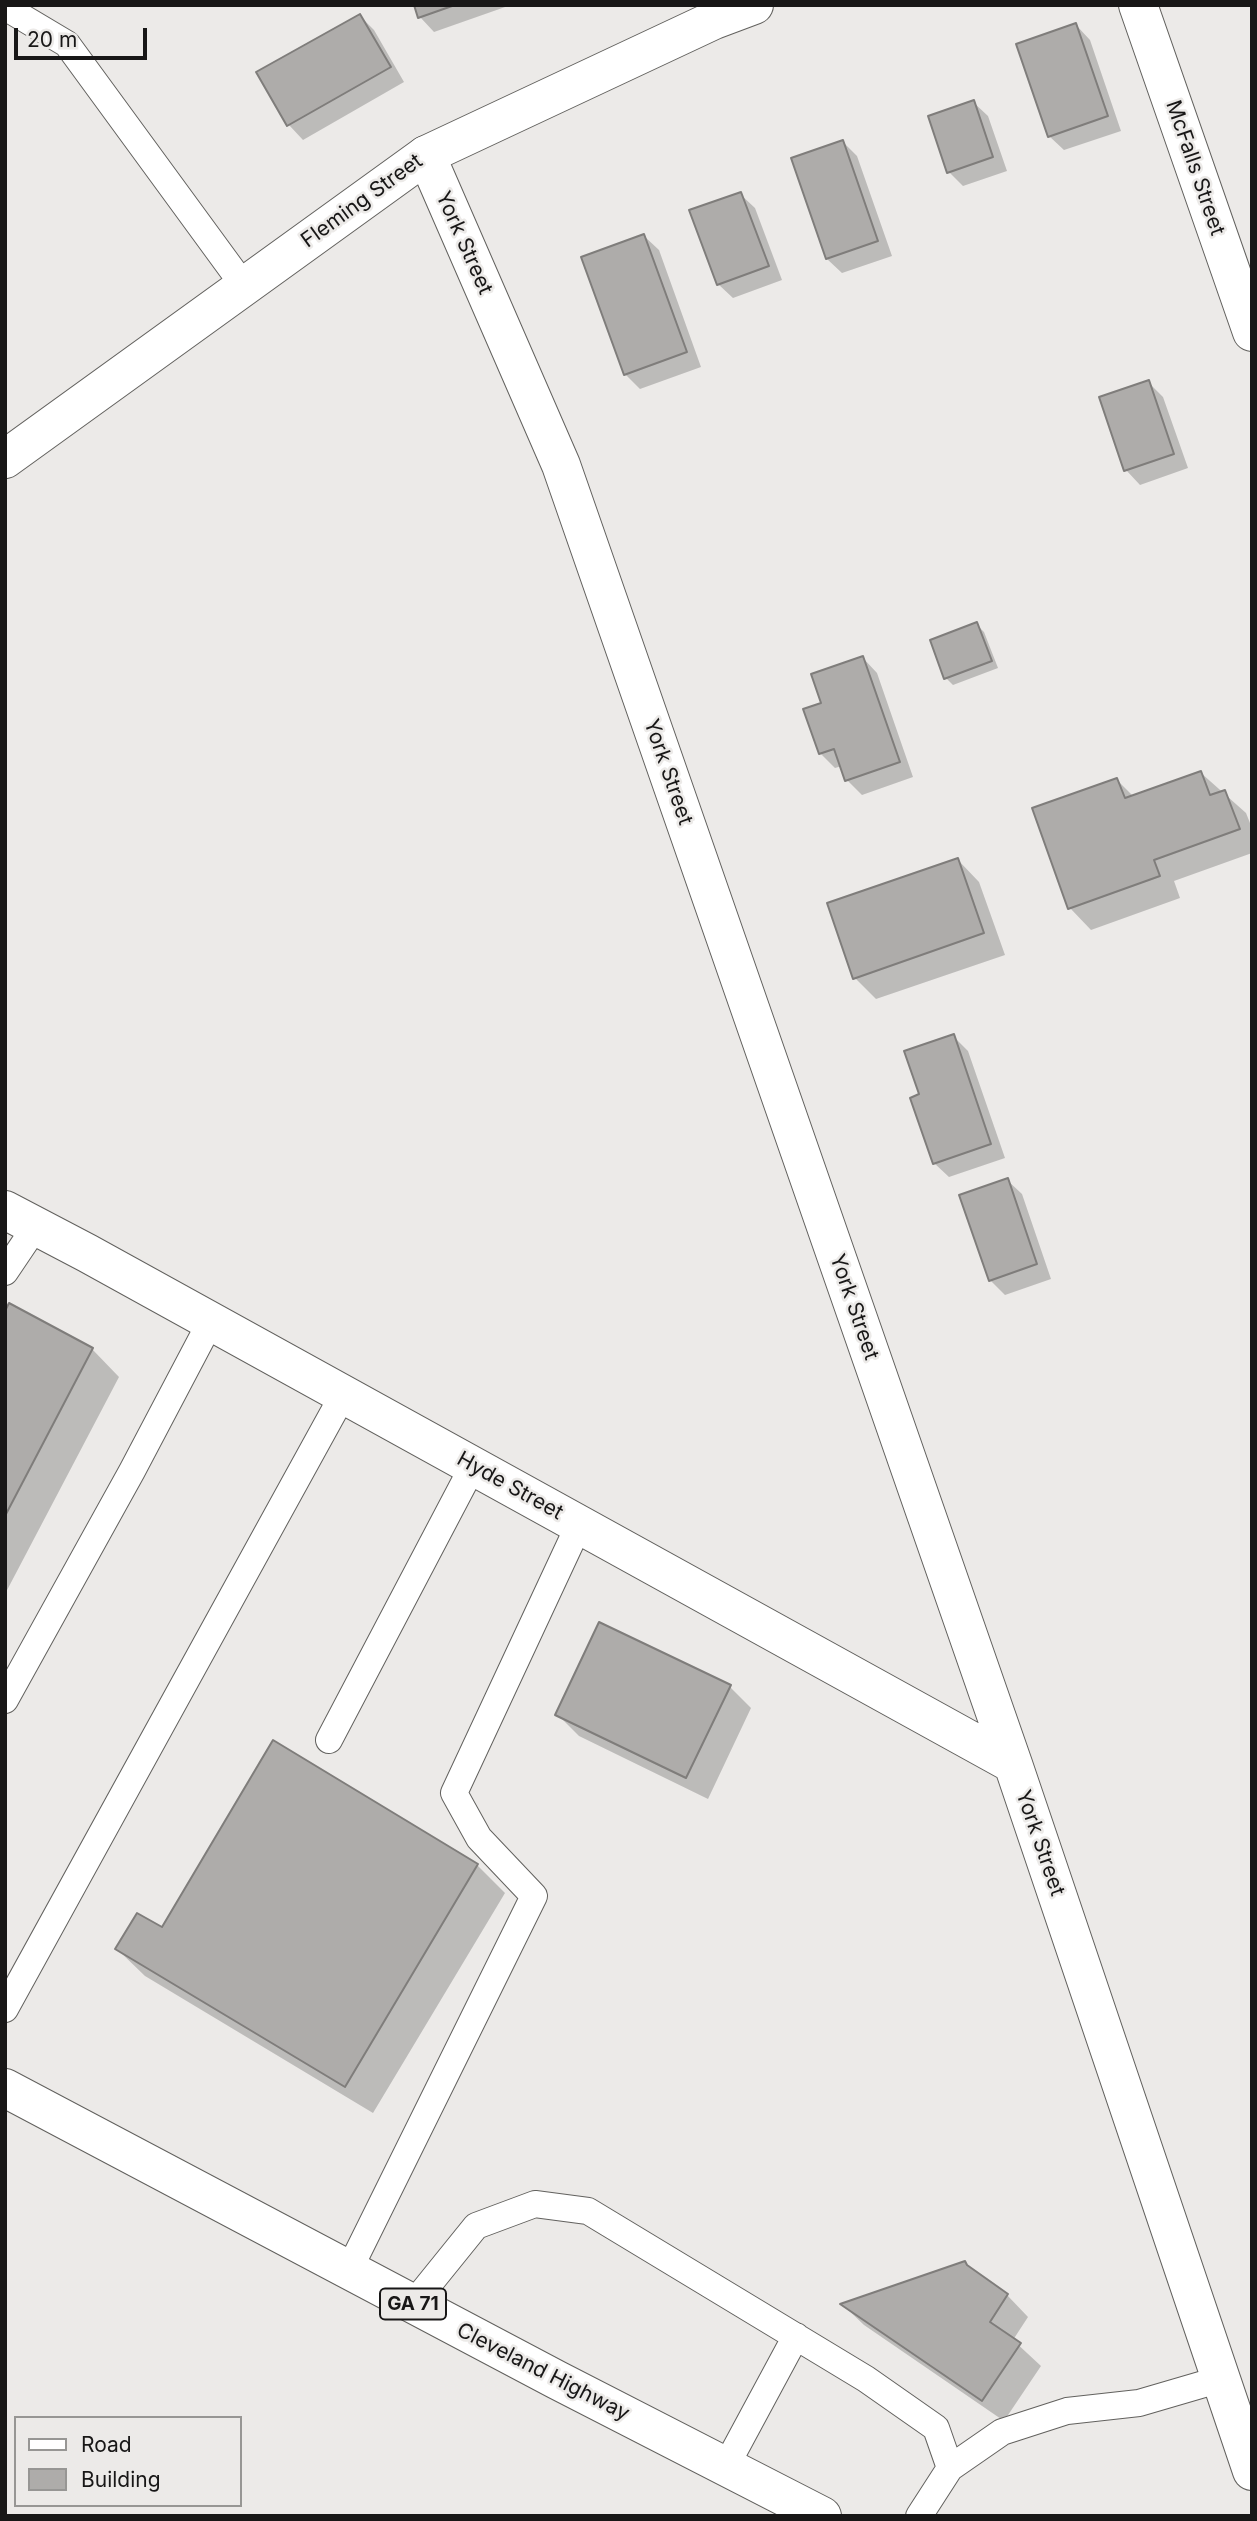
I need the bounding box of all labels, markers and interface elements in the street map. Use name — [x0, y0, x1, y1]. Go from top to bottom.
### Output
scale bar — [18, 14, 150, 58]
text: 20 m — [27, 27, 77, 52]
street label: McFalls Street — [1160, 97, 1230, 239]
street label: Fleming Street — [296, 149, 428, 253]
street label: York Street — [430, 188, 498, 298]
street label: York Street — [638, 716, 698, 828]
street label: York Street — [824, 1251, 884, 1363]
street label: Hyde Street — [453, 1447, 567, 1525]
street label: York Street — [1010, 1787, 1070, 1899]
road number: GA 71 — [380, 2288, 446, 2320]
street label: Cleveland Highway — [452, 2318, 634, 2426]
legend — [14, 2416, 242, 2507]
text: Road — [81, 2432, 132, 2457]
text: Building — [81, 2467, 161, 2492]

